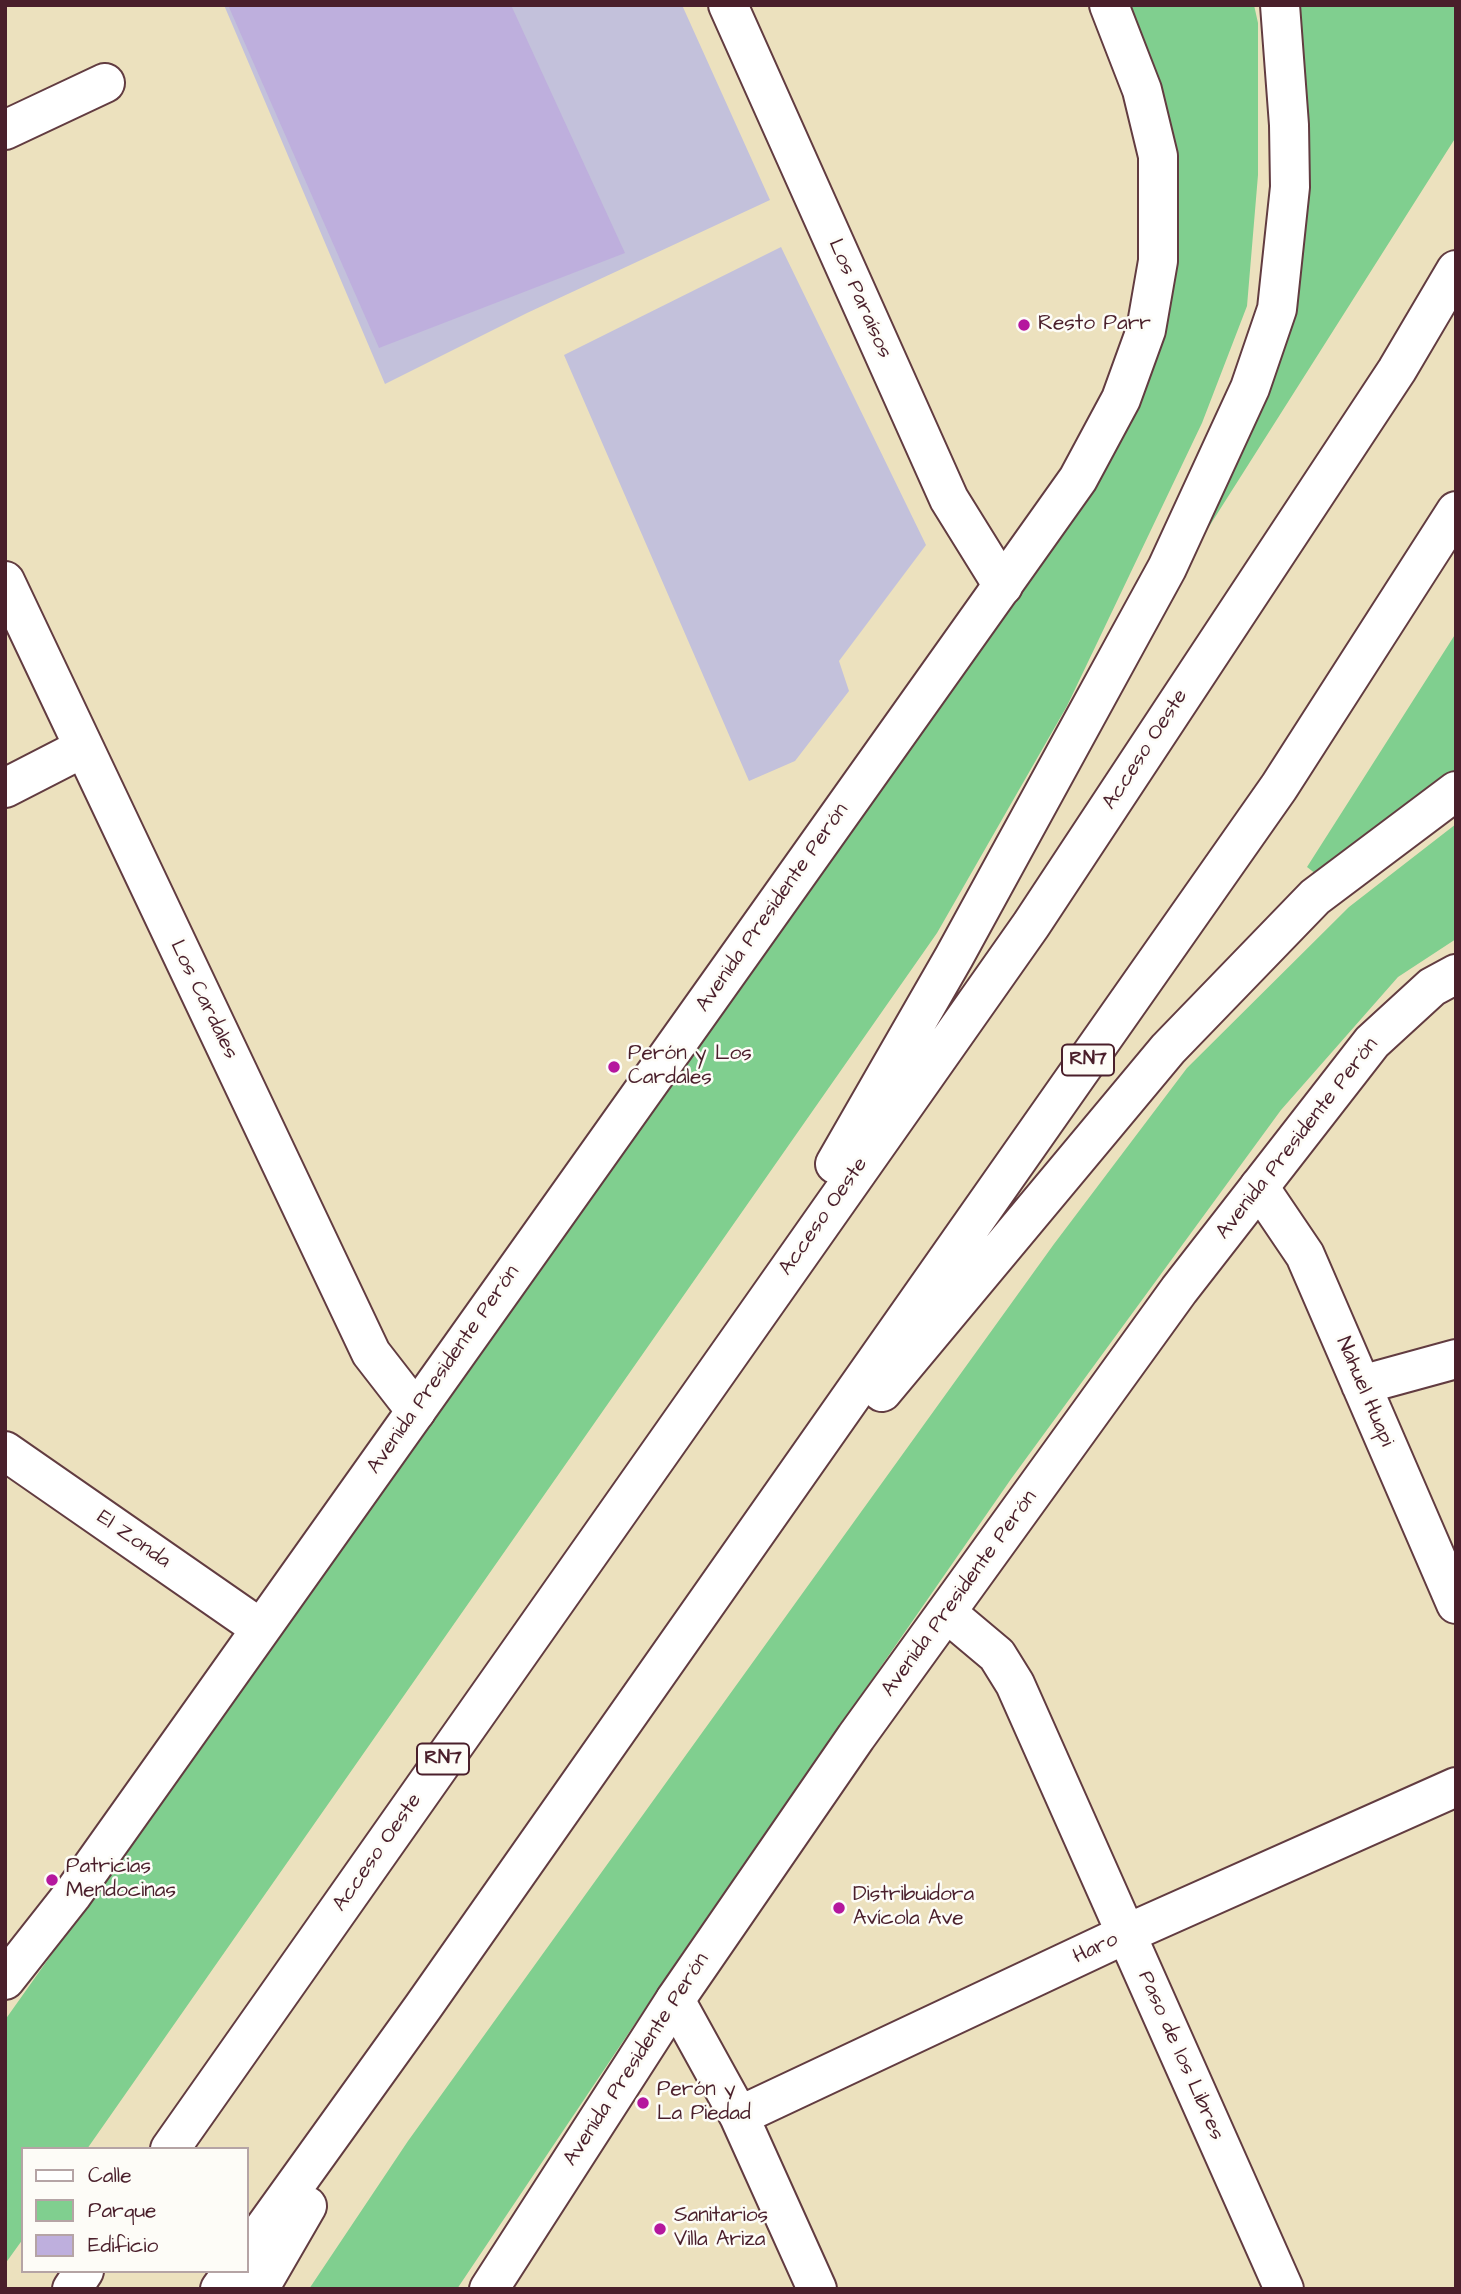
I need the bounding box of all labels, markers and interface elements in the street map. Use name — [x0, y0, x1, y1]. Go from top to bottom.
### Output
street label: Los Paraísos — [822, 236, 896, 362]
place label: Resto Parr — [1038, 312, 1151, 338]
marker: Resto Parr — [1016, 317, 1032, 333]
street label: Acceso Oeste — [1098, 685, 1194, 815]
street label: Avenida Presidente Perón — [691, 799, 855, 1017]
street label: Los Cardales — [163, 936, 243, 1064]
street label: Avenida Presidente Perón — [1211, 1033, 1385, 1245]
place label: Perón y Los Cardales — [628, 1042, 752, 1092]
road number: RN7 — [1062, 1044, 1114, 1076]
marker: Perón y Los Cardales — [606, 1059, 622, 1075]
street label: Acceso Oeste — [774, 1153, 874, 1281]
street label: Avenida Presidente Perón — [362, 1261, 526, 1479]
street label: Nahuel Huapi — [1330, 1333, 1398, 1451]
street label: Avenida Presidente Perón — [877, 1486, 1043, 1702]
street label: El Zonda — [91, 1505, 175, 1575]
road number: RN7 — [417, 1744, 469, 1774]
street label: Acceso Oeste — [328, 1789, 428, 1917]
place label: Patricias Mendocinas — [66, 1855, 176, 1905]
marker: Patricias Mendocinas — [44, 1872, 60, 1888]
place label: Distribuidora Avícola Ave — [853, 1883, 974, 1933]
marker: Distribuidora Avícola Ave — [831, 1900, 847, 1916]
street label: Haro — [1069, 1928, 1123, 1970]
street label: Avenida Presidente Perón — [559, 1949, 715, 2171]
street label: Paso de los Libres — [1131, 1968, 1229, 2144]
place label: Perón y La Piedad — [657, 2078, 751, 2128]
marker: Perón y La Piedad — [635, 2095, 651, 2111]
legend — [21, 2147, 248, 2273]
text: Calle — [88, 2161, 132, 2190]
text: Parque — [88, 2196, 156, 2225]
place label: Sanitarios Villa Ariza — [674, 2204, 768, 2254]
marker: Sanitarios Villa Ariza — [652, 2221, 668, 2237]
text: Edificio — [88, 2231, 158, 2260]

